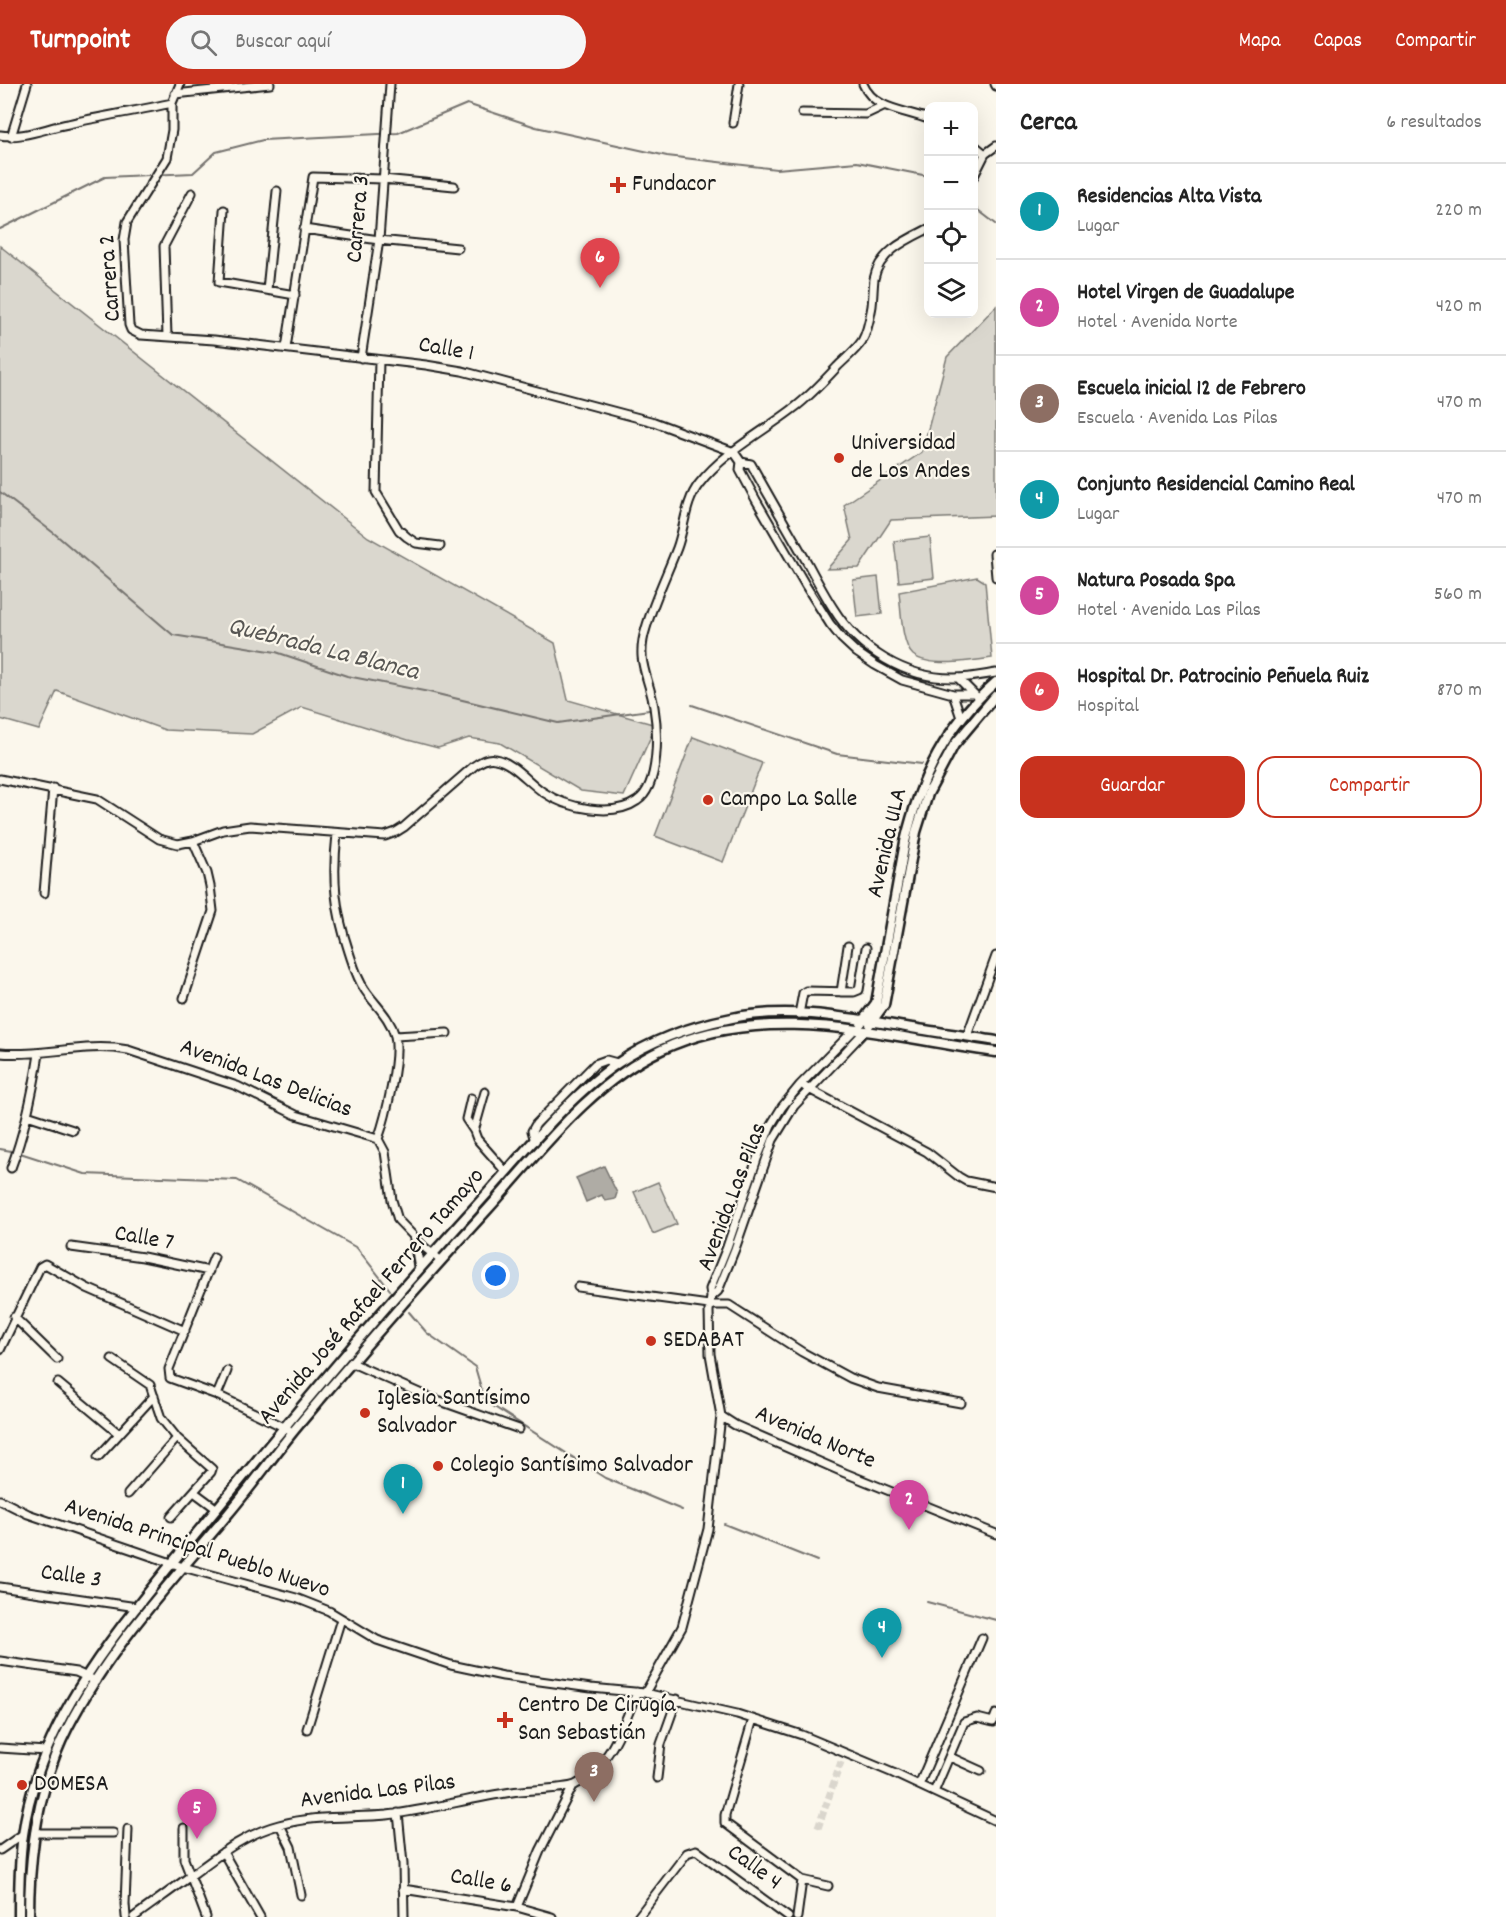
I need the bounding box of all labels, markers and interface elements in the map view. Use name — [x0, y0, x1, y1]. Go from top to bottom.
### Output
search box — [166, 15, 586, 69]
text: Turnpoint — [30, 22, 130, 62]
icon: search — [187, 26, 220, 59]
text: Buscar aquí — [235, 27, 331, 58]
text: Mapa — [1239, 27, 1281, 57]
text: Capas — [1314, 27, 1362, 57]
text: Compartir — [1395, 27, 1476, 57]
map controls — [924, 102, 978, 318]
button: + — [924, 102, 978, 156]
text: Cerca — [1020, 105, 1077, 142]
text: 6 resultados — [1386, 109, 1482, 137]
button: − — [924, 156, 978, 210]
place label: Fundacor — [632, 168, 716, 202]
street label: Carrera 3 — [338, 174, 380, 264]
marker: Fundacor — [609, 176, 627, 194]
text: Residencias Alta Vista — [1077, 182, 1261, 213]
text: 1 — [1037, 197, 1042, 225]
text: 220 m — [1435, 197, 1482, 225]
button: locate — [924, 210, 978, 264]
text: Lugar — [1077, 213, 1119, 241]
street label: Carrera 2 — [91, 233, 131, 323]
pin: 6 — [580, 238, 620, 288]
button: layers — [924, 264, 978, 318]
text: Hotel Virgen de Guadalupe — [1077, 278, 1295, 309]
text: 2 — [1035, 293, 1044, 321]
text: 420 m — [1436, 293, 1482, 321]
text: Hotel · Avenida Norte — [1077, 309, 1238, 337]
street label: Calle 1 — [416, 328, 476, 372]
text: Escuela inicial 12 de Febrero — [1077, 374, 1306, 405]
text: 3 — [1035, 389, 1044, 417]
text: 470 m — [1437, 389, 1482, 417]
text: Escuela · Avenida Las Pilas — [1077, 405, 1278, 433]
place label: Universidad de Los Andes — [851, 427, 971, 489]
marker: Universidad de Los Andes — [832, 451, 846, 465]
text: Conjunto Residencial Camino Real — [1077, 470, 1355, 501]
text: 4 — [1035, 485, 1044, 513]
text: 470 m — [1437, 485, 1482, 513]
text: Lugar — [1077, 501, 1119, 529]
text: Natura Posada Spa — [1077, 566, 1235, 597]
text: 5 — [1035, 581, 1044, 609]
text: 560 m — [1434, 581, 1482, 609]
text: Hotel · Avenida Las Pilas — [1077, 597, 1261, 625]
water label: Quebrada La Blanca — [224, 608, 424, 692]
text: Hospital Dr. Patrocinio Peñuela Ruiz — [1077, 662, 1369, 693]
text: 6 — [1035, 677, 1044, 705]
text: 870 m — [1437, 677, 1482, 705]
text: Hospital — [1077, 693, 1139, 721]
button: Guardar — [1020, 756, 1245, 818]
button: Compartir — [1257, 756, 1482, 818]
place label: Campo La Salle — [720, 783, 857, 817]
street label: Avenida ULA — [859, 785, 917, 901]
marker: Campo La Salle — [701, 793, 715, 807]
street label: Avenida Las Delicias — [175, 1030, 357, 1128]
street label: Avenida Las Pilas — [689, 1118, 777, 1276]
street label: Avenida José Rafael Ferrero Tamayo — [251, 1161, 493, 1433]
street label: Calle 7 — [112, 1217, 176, 1261]
your location — [481, 1261, 510, 1290]
place label: SEDABAT — [663, 1324, 744, 1358]
marker: SEDABAT — [644, 1334, 658, 1348]
place label: Iglesia Santísimo Salvador — [377, 1382, 530, 1444]
street label: Avenida Norte — [749, 1397, 881, 1479]
marker: Iglesia Santísimo Salvador — [358, 1406, 372, 1420]
place label: Colegio Santísimo Salvador — [450, 1449, 693, 1483]
marker: Colegio Santísimo Salvador — [431, 1459, 445, 1473]
pin: 1 — [384, 1464, 422, 1514]
pin: 2 — [890, 1480, 928, 1530]
street label: Avenida Principal Pueblo Nuevo — [60, 1490, 334, 1608]
street label: Calle 3 — [38, 1556, 104, 1598]
pin: 4 — [862, 1608, 902, 1658]
place label: Centro De Cirugía San Sebastián — [518, 1689, 676, 1751]
marker: Centro De Cirugía San Sebastián — [496, 1711, 514, 1729]
pin: 3 — [574, 1752, 614, 1802]
street label: Avenida Las Pilas — [298, 1766, 458, 1818]
place label: DOMESA — [34, 1768, 109, 1802]
marker: DOMESA — [15, 1778, 29, 1792]
pin: 5 — [178, 1790, 216, 1839]
street label: Calle 4 — [720, 1836, 788, 1900]
street label: Calle 6 — [447, 1860, 515, 1904]

